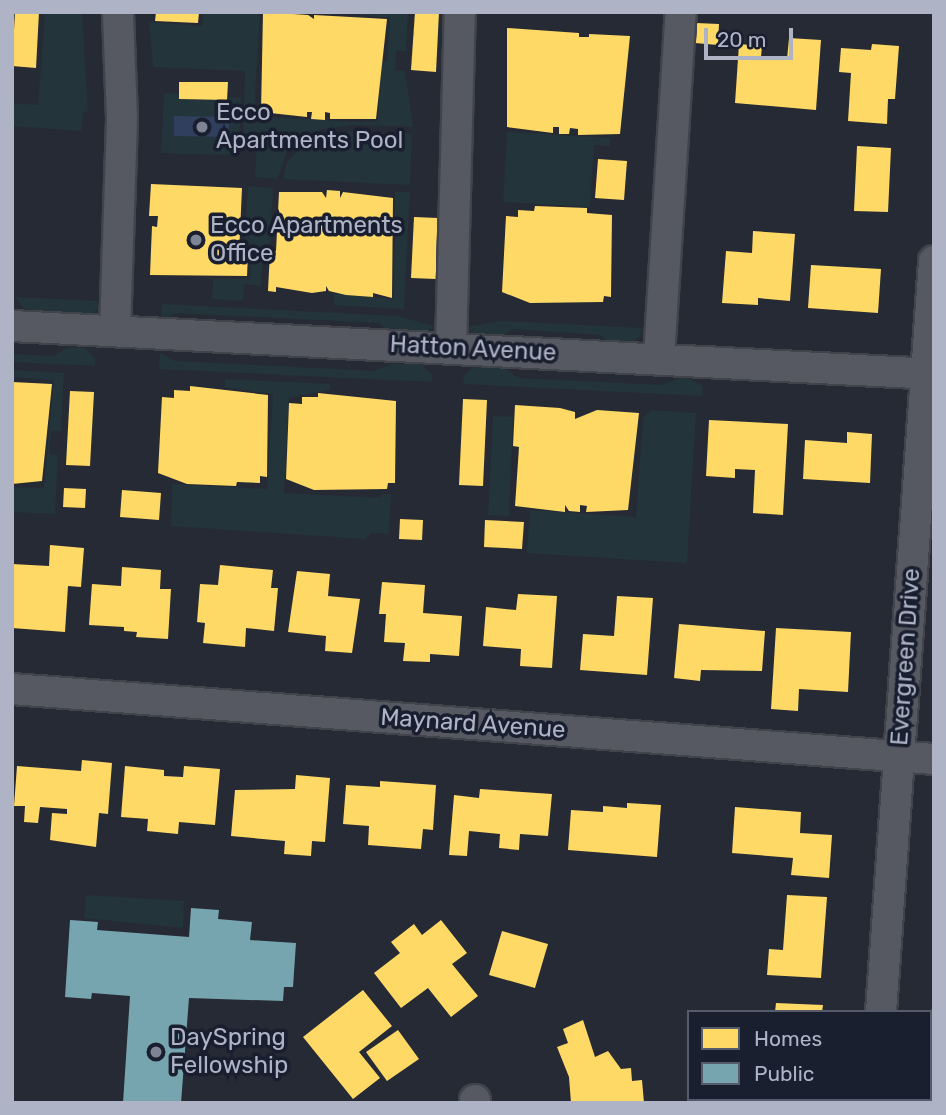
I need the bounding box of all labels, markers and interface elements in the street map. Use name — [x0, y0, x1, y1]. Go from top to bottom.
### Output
scale bar — [708, 14, 797, 58]
text: 20 m — [717, 27, 766, 52]
place label: Ecco Apartments Pool — [216, 99, 403, 155]
marker: Ecco Apartments Pool — [194, 119, 210, 135]
place label: Ecco Apartments Office — [210, 212, 403, 268]
marker: Ecco Apartments Office — [188, 232, 204, 248]
street label: Hatton Avenue — [389, 330, 557, 368]
street label: Evergreen Drive — [885, 567, 927, 747]
street label: Maynard Avenue — [379, 703, 567, 745]
legend — [687, 1010, 932, 1101]
place label: DaySpring Fellowship — [170, 1024, 288, 1080]
text: Homes — [754, 1026, 822, 1051]
marker: DaySpring Fellowship — [148, 1044, 164, 1060]
text: Public — [754, 1061, 814, 1086]

